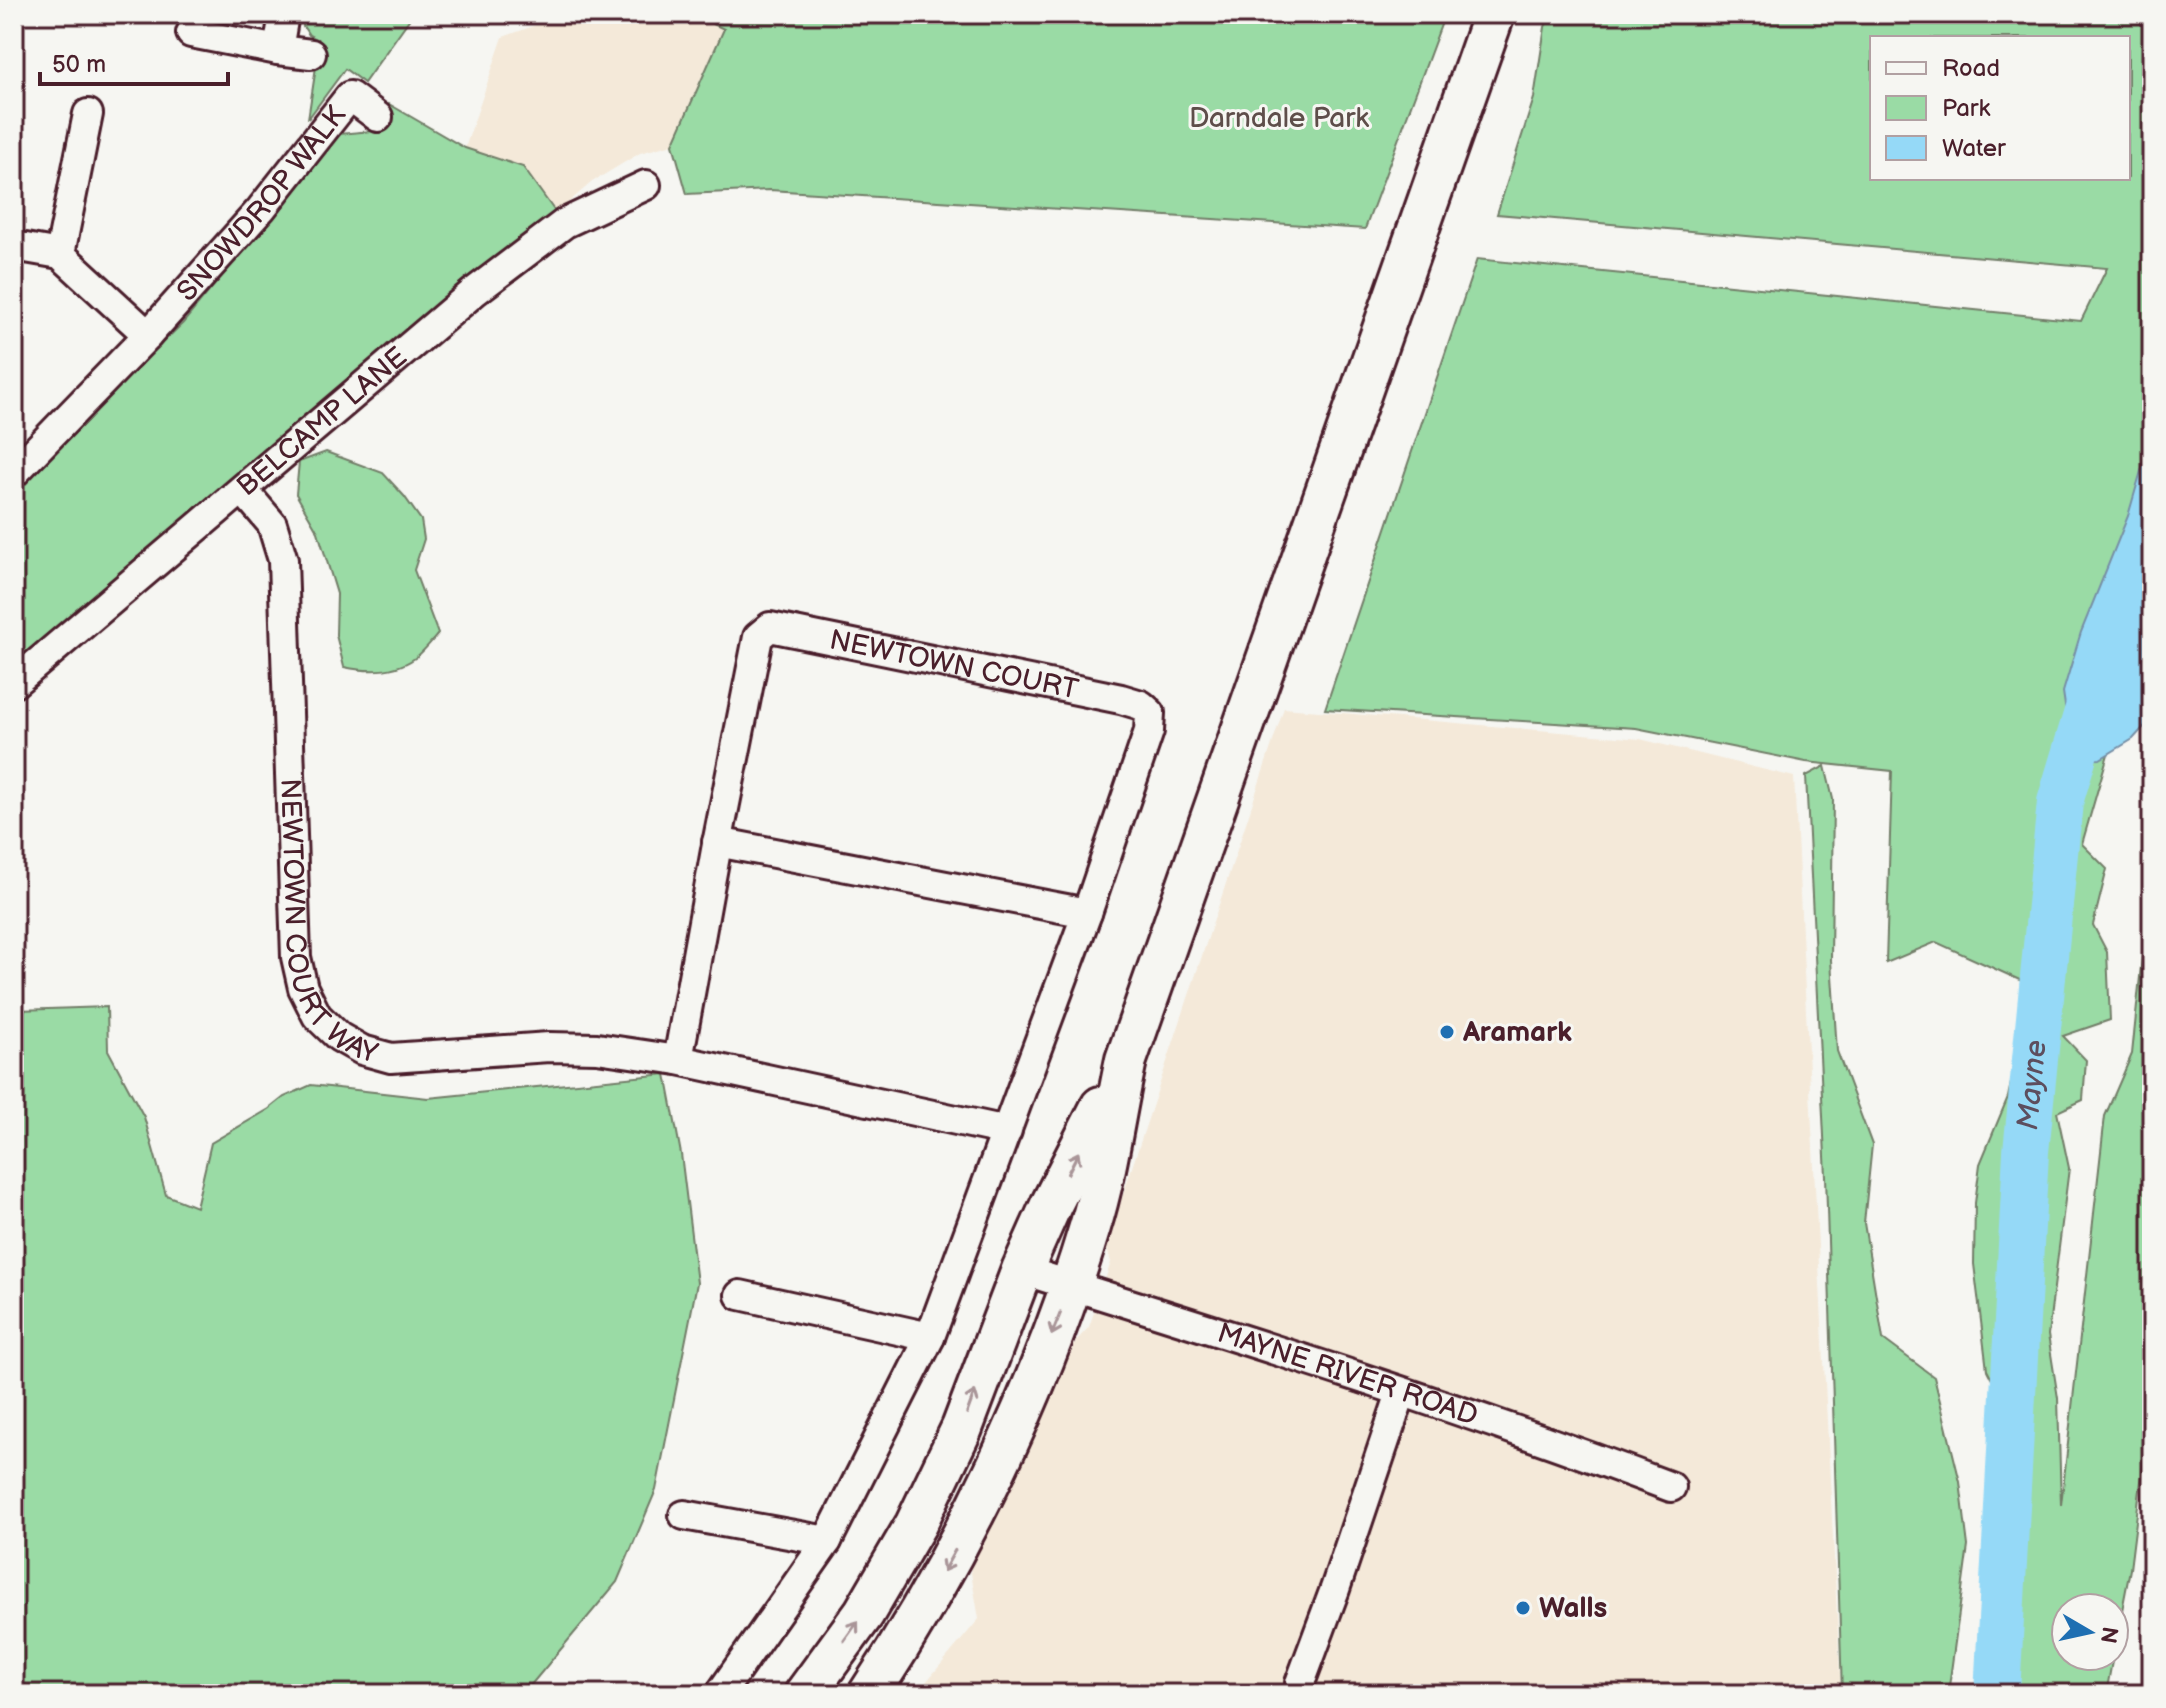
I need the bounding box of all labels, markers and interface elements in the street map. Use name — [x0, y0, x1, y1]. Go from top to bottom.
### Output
scale bar — [40, 36, 228, 86]
legend — [1870, 36, 2130, 180]
text: 50 m — [52, 50, 106, 79]
text: Road — [1942, 54, 2000, 83]
text: Park — [1942, 94, 1990, 123]
street label: SNOWDROP WALK — [170, 99, 353, 308]
park label: Darndale Park — [1189, 102, 1369, 135]
text: Water — [1942, 134, 2006, 163]
street label: BELCAMP LANE — [230, 340, 413, 503]
street label: NEWTOWN COURT — [827, 623, 1082, 706]
street label: NEWTOWN COURT WAY — [274, 778, 382, 1070]
place label: Aramark — [1462, 1016, 1572, 1049]
marker: Aramark — [1438, 1023, 1456, 1041]
water label: Mayne — [2010, 1038, 2055, 1132]
one-way arrow — [1066, 1151, 1081, 1175]
one-way arrow — [1048, 1311, 1062, 1336]
street label: MAYNE RIVER ROAD — [1214, 1316, 1482, 1432]
one-way arrow — [965, 1389, 980, 1414]
one-way arrow — [940, 1549, 956, 1572]
place label: Walls — [1539, 1592, 1607, 1625]
north arrow — [2050, 1592, 2130, 1672]
marker: Walls — [1514, 1599, 1532, 1617]
one-way arrow — [843, 1621, 859, 1643]
text: N — [2094, 1625, 2123, 1645]

